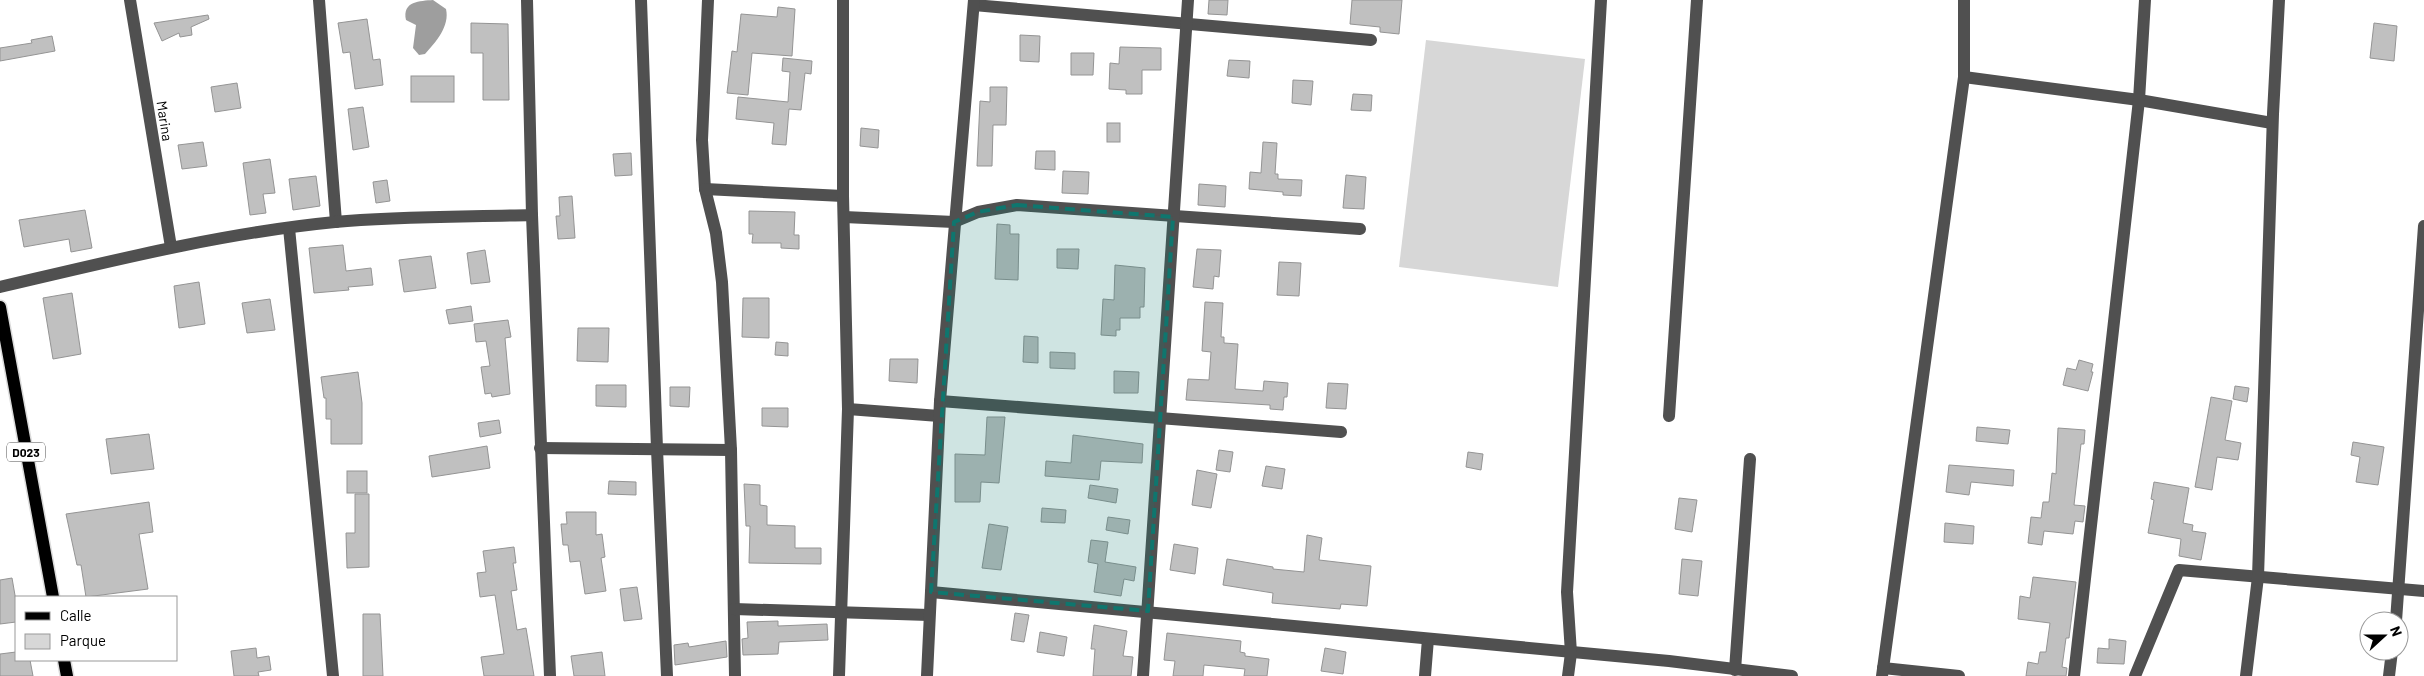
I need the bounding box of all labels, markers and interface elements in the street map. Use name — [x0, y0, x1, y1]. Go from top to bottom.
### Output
street label: Marina — [153, 100, 177, 142]
road number: D023 — [7, 442, 45, 462]
legend — [15, 596, 178, 661]
text: Calle — [60, 606, 92, 624]
north arrow — [2359, 611, 2409, 661]
text: N — [2387, 624, 2406, 639]
text: Parque — [60, 631, 106, 649]

